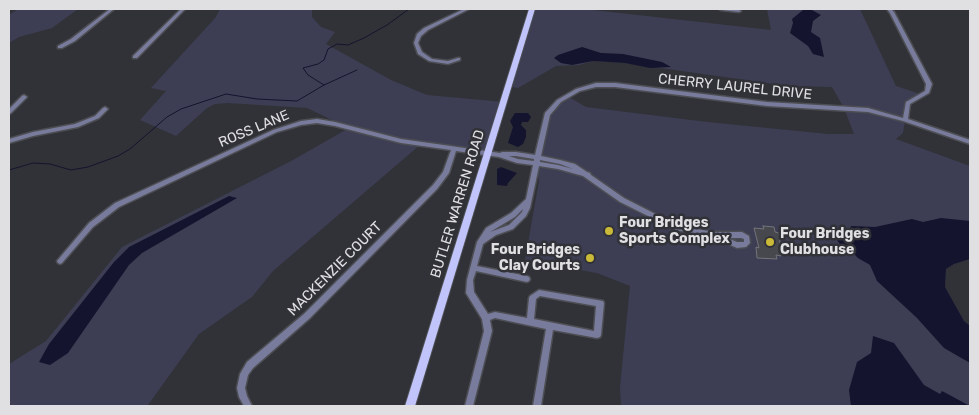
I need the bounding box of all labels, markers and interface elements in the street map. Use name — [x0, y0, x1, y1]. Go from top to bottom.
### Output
street label: CHERRY LAUREL DRIVE — [657, 71, 813, 103]
street label: ROSS LANE — [216, 107, 292, 151]
street label: BUTLER WARREN ROAD — [427, 128, 489, 280]
place label: Four Bridges Sports Complex — [619, 215, 730, 248]
street label: MACKENZIE COURT — [284, 218, 386, 320]
marker: Four Bridges Sports Complex — [603, 225, 615, 237]
place label: Four Bridges Clubhouse — [780, 226, 869, 258]
marker: Four Bridges Clubhouse — [764, 236, 776, 248]
place label: Four Bridges Clay Courts — [491, 242, 580, 274]
marker: Four Bridges Clay Courts — [584, 252, 596, 264]

